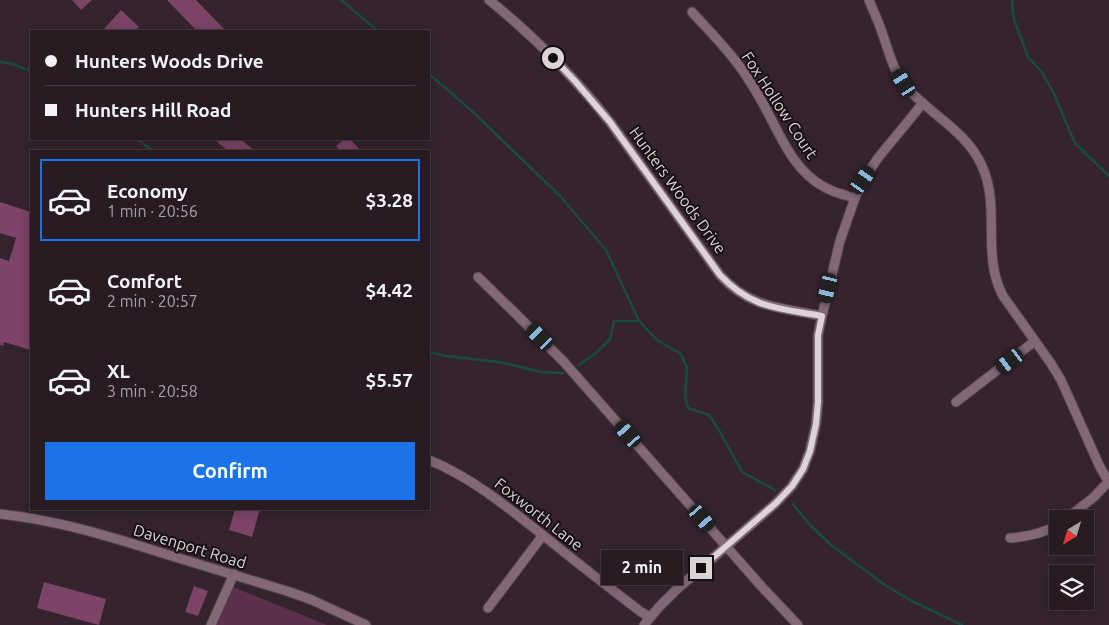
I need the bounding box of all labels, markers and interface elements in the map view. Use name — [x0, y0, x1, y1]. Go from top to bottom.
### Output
route start — [542, 47, 564, 69]
street label: Fox Hollow Court — [739, 48, 822, 163]
text: Hunters Woods Drive — [75, 50, 264, 72]
car — [889, 66, 918, 100]
text: Hunters Hill Road — [75, 99, 231, 121]
street label: Hunters Woods Drive — [626, 123, 730, 257]
car — [848, 163, 877, 197]
icon: car — [47, 178, 92, 223]
text: Economy — [107, 180, 188, 202]
text: $3.28 — [365, 189, 413, 211]
text: 1 min · 20:56 — [107, 202, 198, 220]
icon: car — [47, 268, 92, 313]
text: Comfort — [107, 270, 182, 292]
car — [817, 272, 838, 304]
text: $4.42 — [365, 279, 413, 301]
text: 2 min · 20:57 — [107, 292, 198, 310]
car — [524, 321, 555, 353]
car — [993, 346, 1026, 376]
icon: car — [47, 358, 92, 403]
text: XL — [107, 360, 130, 382]
text: $5.57 — [365, 369, 413, 391]
text: 3 min · 20:58 — [107, 382, 198, 400]
car — [612, 418, 643, 450]
button: Confirm — [45, 442, 415, 500]
street label: Foxworth Lane — [491, 474, 587, 554]
car — [686, 502, 717, 534]
north arrow — [1049, 510, 1094, 555]
map controls — [1049, 510, 1094, 610]
street label: Davenport Road — [131, 520, 249, 572]
callout: 2 min — [601, 550, 684, 586]
route end — [690, 557, 712, 579]
text: 2 min — [622, 558, 662, 576]
button: layers — [1049, 565, 1094, 610]

